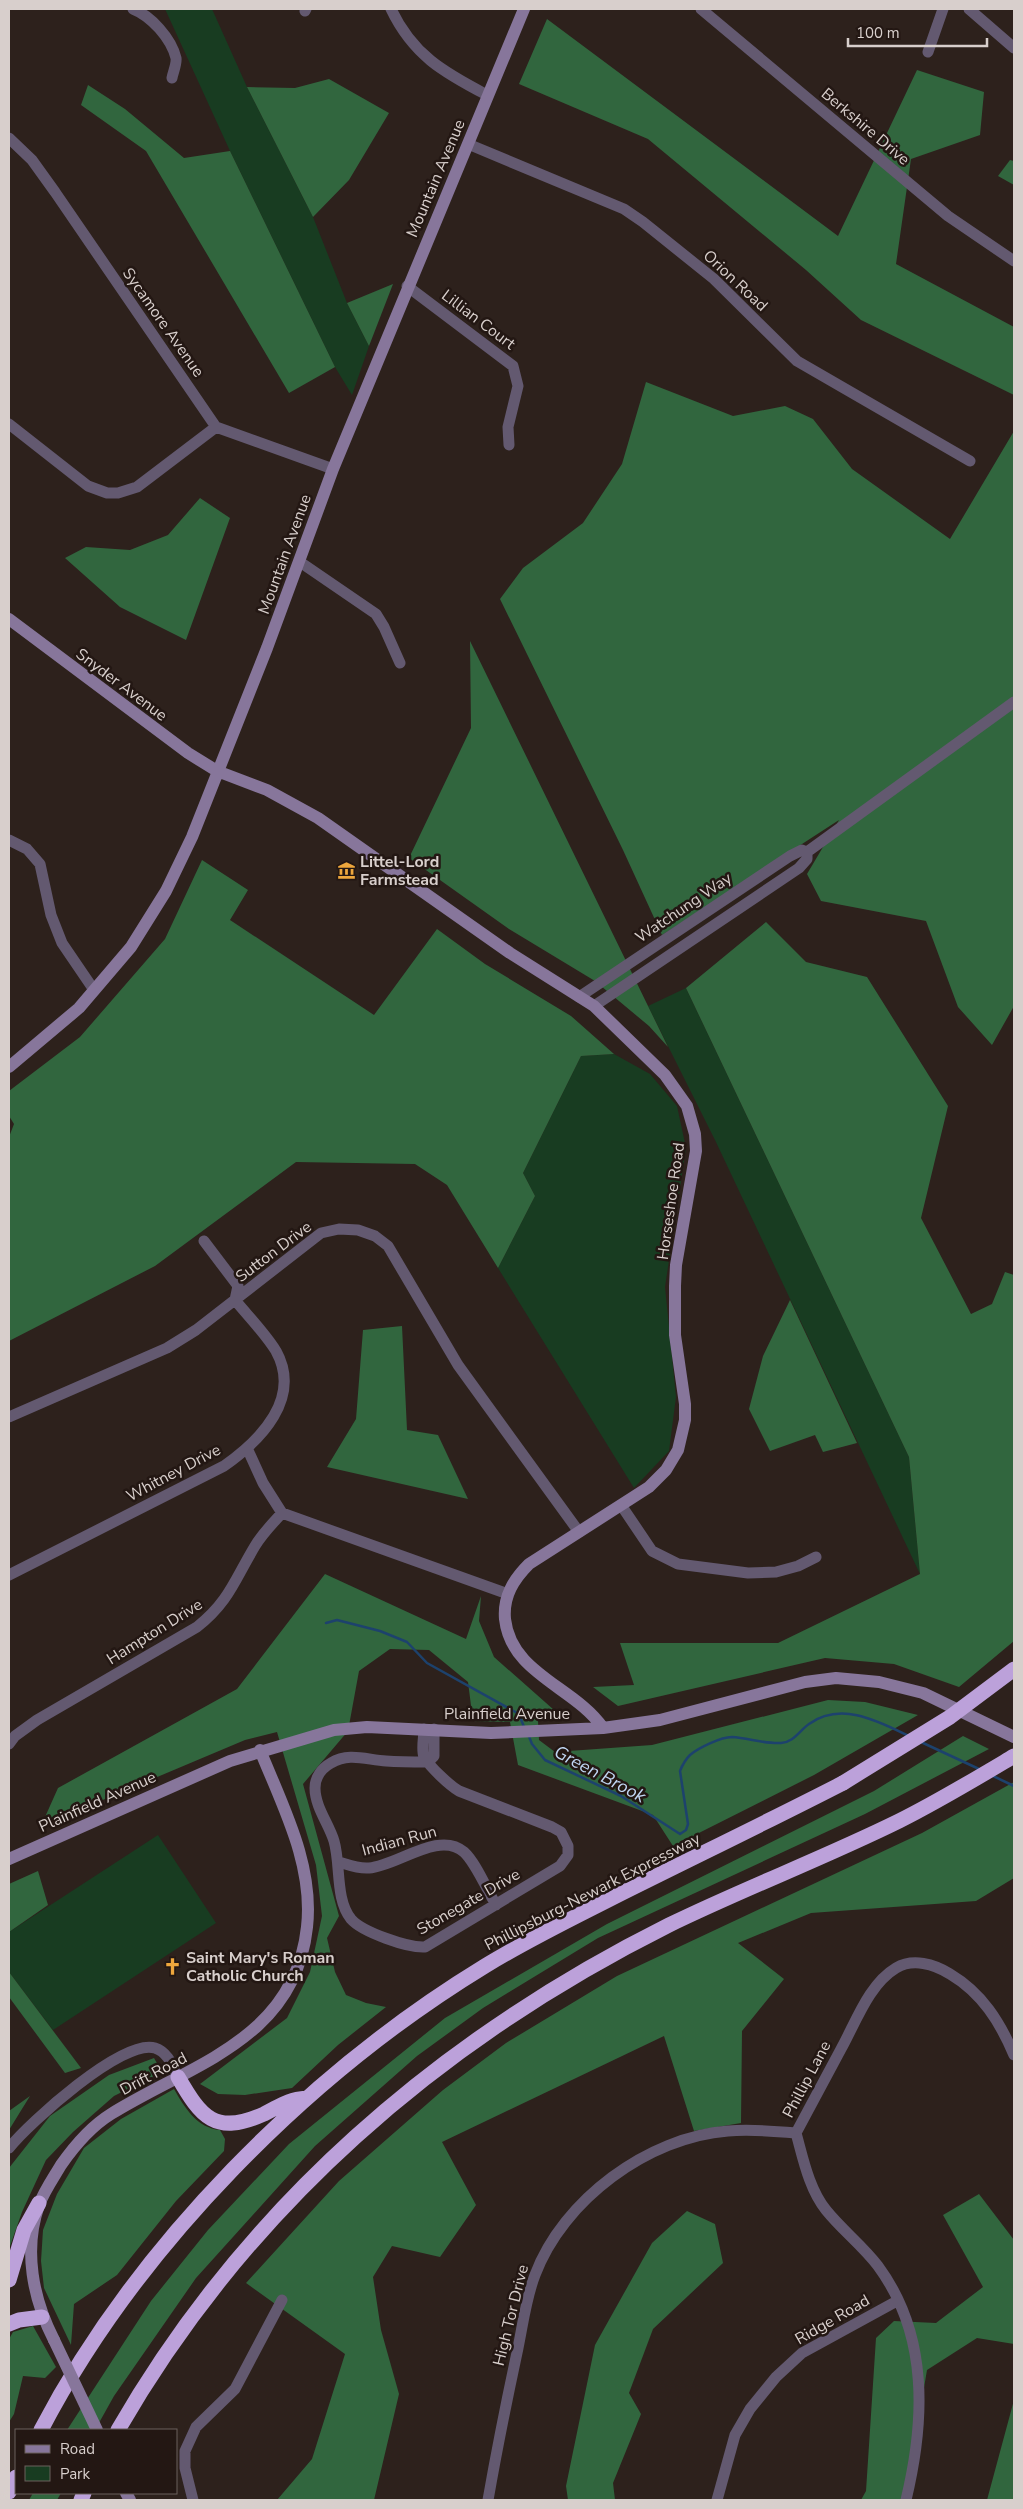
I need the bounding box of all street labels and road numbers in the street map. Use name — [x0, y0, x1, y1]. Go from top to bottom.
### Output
street label: Berkshire Drive — [816, 83, 914, 170]
street label: Mountain Avenue — [401, 116, 471, 241]
street label: Orion Road — [698, 245, 772, 316]
street label: Sycamore Avenue — [117, 263, 209, 382]
street label: Lillian Court — [437, 285, 520, 355]
street label: Mountain Avenue — [253, 491, 317, 617]
street label: Snyder Avenue — [71, 643, 172, 726]
street label: Watchung Way — [631, 867, 737, 948]
street label: Horseshoe Road — [652, 1141, 690, 1261]
street label: Sutton Drive — [231, 1216, 316, 1288]
street label: Whitney Drive — [122, 1439, 224, 1507]
street label: Hampton Drive — [102, 1594, 207, 1670]
street label: Plainfield Avenue — [444, 1703, 570, 1725]
street label: Plainfield Avenue — [35, 1766, 160, 1838]
street label: Indian Run — [359, 1820, 439, 1862]
street label: Phillipsburg-Newark Expressway — [481, 1827, 705, 1956]
street label: Stonegate Drive — [413, 1863, 524, 1940]
street label: Phillip Lane — [777, 2037, 836, 2122]
street label: Drift Road — [116, 2047, 191, 2101]
street label: High Tor Drive — [488, 2262, 534, 2368]
street label: Ridge Road — [791, 2290, 874, 2350]

